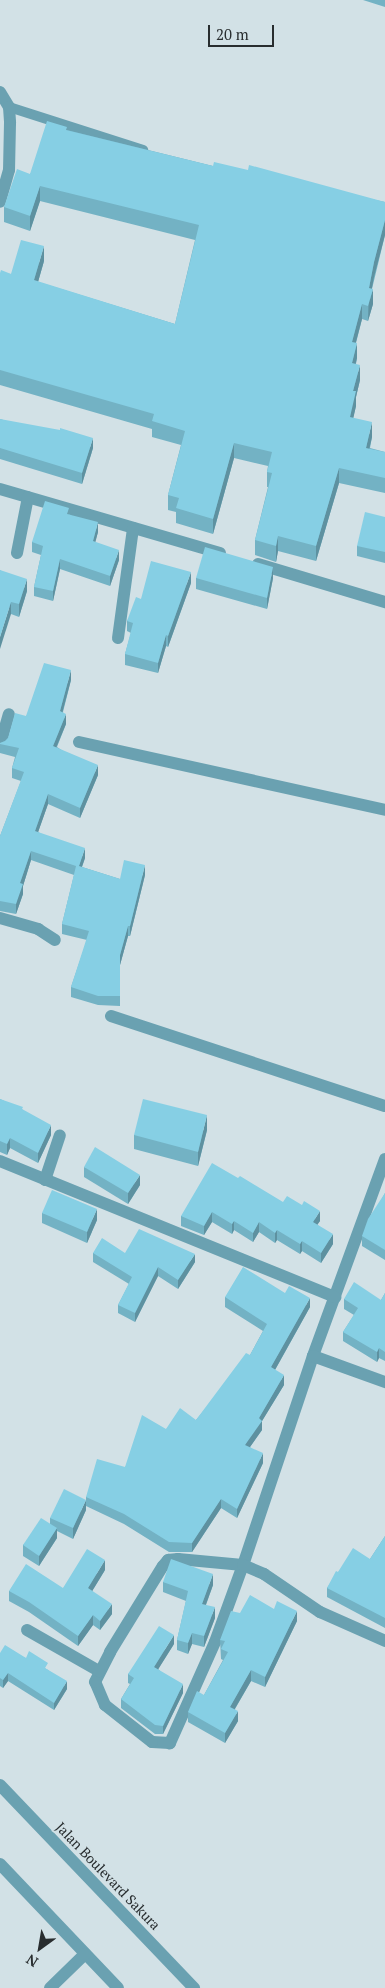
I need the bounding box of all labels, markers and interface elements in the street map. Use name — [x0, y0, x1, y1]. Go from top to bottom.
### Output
scale bar — [210, 15, 276, 47]
text: 20 m — [216, 24, 249, 44]
street label: Jalan Boulevard Sakura — [52, 1819, 164, 1933]
north arrow — [15, 1923, 65, 1973]
text: N — [22, 1950, 41, 1972]

